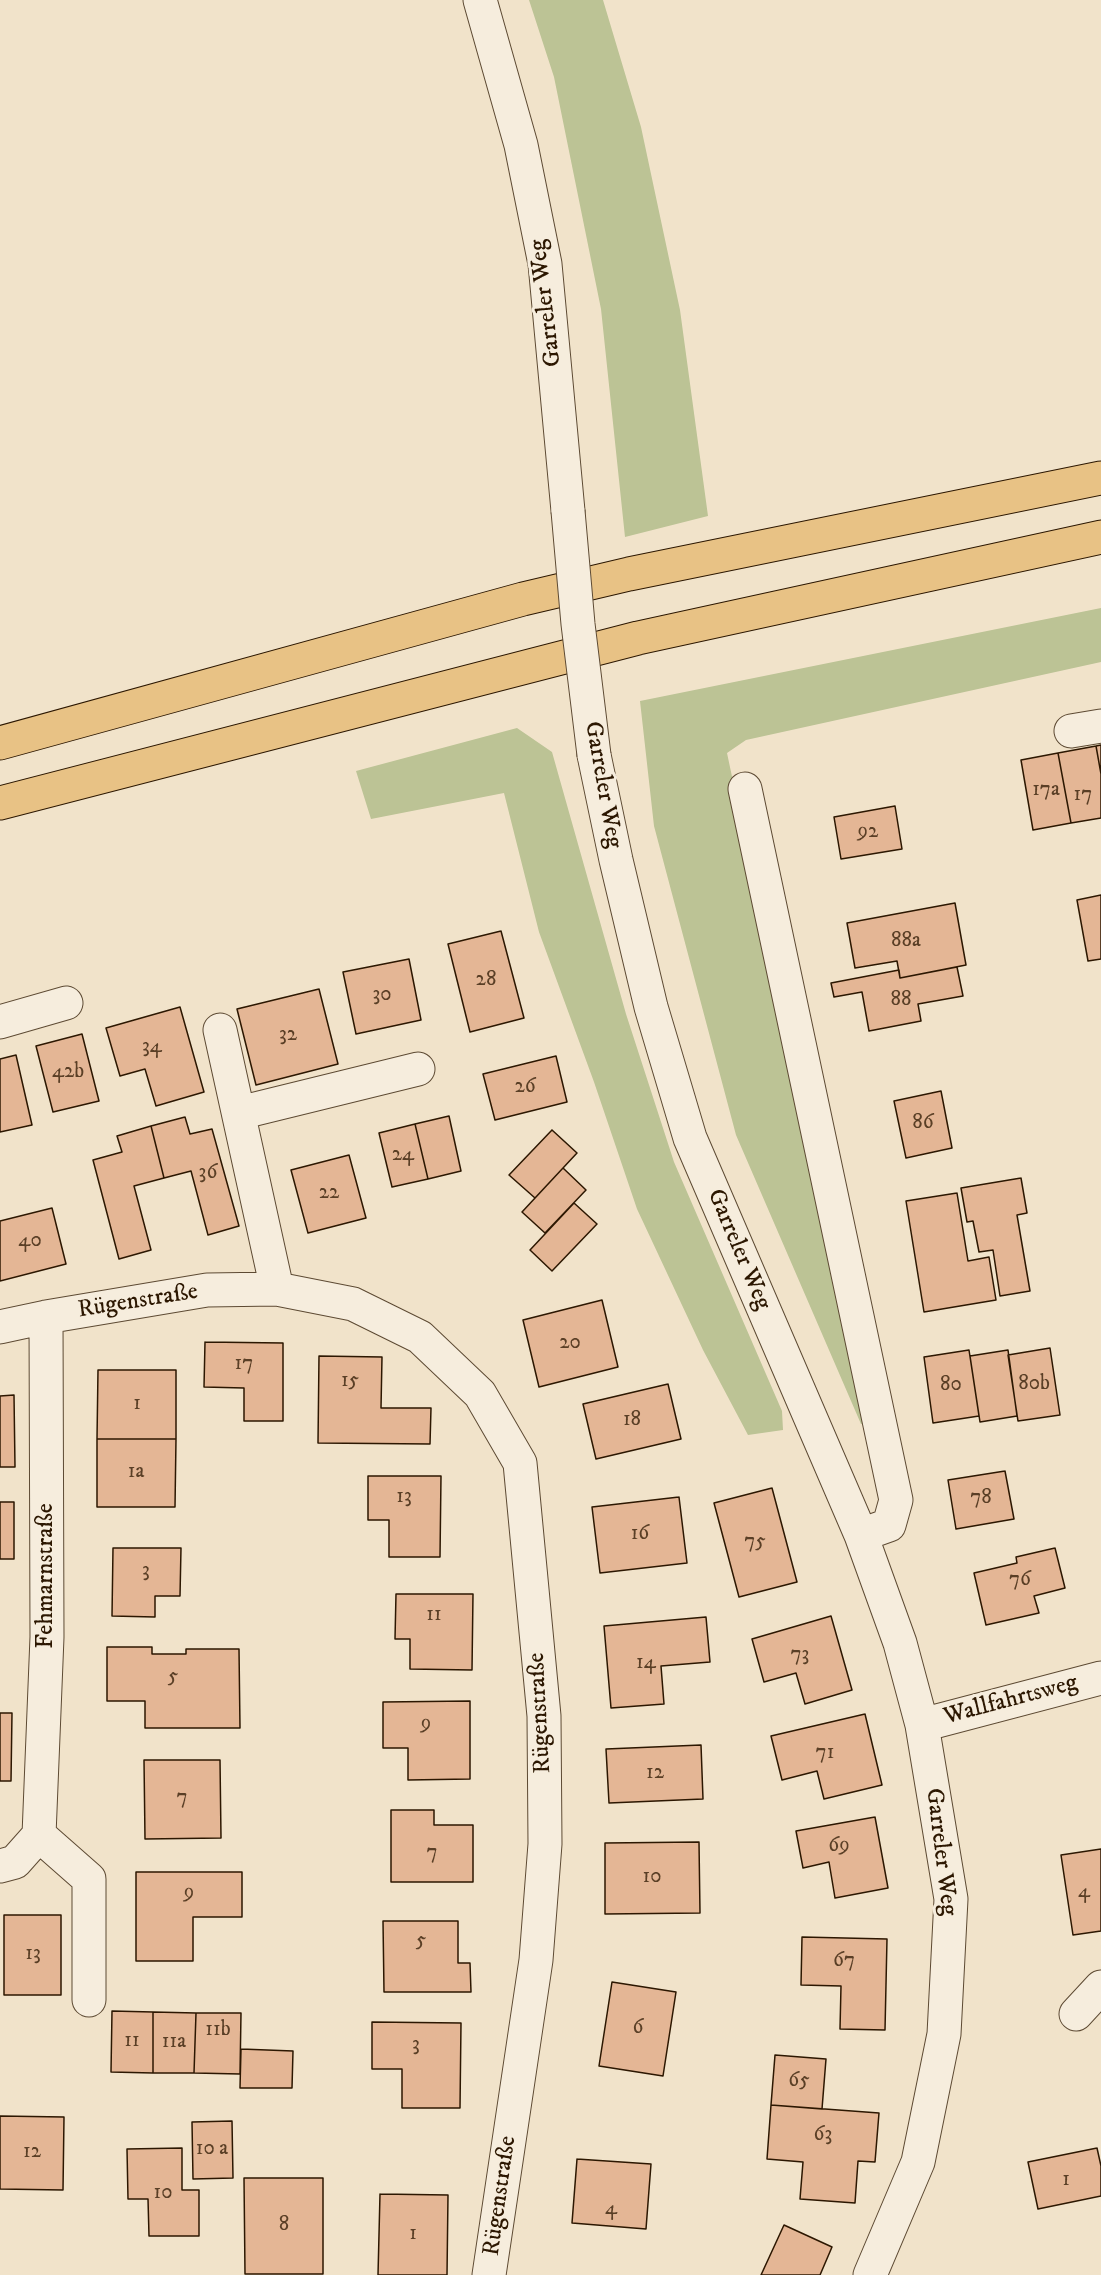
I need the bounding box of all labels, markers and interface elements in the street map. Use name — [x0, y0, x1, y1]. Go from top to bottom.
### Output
street label: Garreler Weg — [525, 238, 569, 368]
street label: Garreler Weg — [577, 719, 627, 851]
house number: 17a — [1032, 778, 1060, 804]
house number: 17 — [1074, 783, 1092, 809]
house number: 92 — [858, 820, 878, 846]
house number: 88a — [891, 929, 921, 955]
house number: 28 — [476, 968, 496, 994]
house number: 30 — [372, 983, 392, 1009]
house number: 88 — [890, 988, 912, 1014]
house number: 32 — [279, 1023, 297, 1049]
house number: 34 — [142, 1035, 162, 1061]
house number: 42b — [52, 1060, 84, 1086]
house number: 26 — [514, 1075, 536, 1101]
house number: 86 — [912, 1111, 934, 1137]
house number: 24 — [392, 1143, 414, 1169]
house number: 36 — [199, 1161, 217, 1187]
house number: 22 — [319, 1181, 339, 1207]
street label: Garreler Weg — [700, 1185, 776, 1315]
house number: 40 — [18, 1229, 42, 1255]
street label: Rügenstraße — [76, 1278, 200, 1326]
house number: 20 — [559, 1331, 581, 1357]
house number: 17 — [235, 1352, 253, 1378]
house number: 15 — [341, 1369, 359, 1395]
house number: 80b — [1018, 1372, 1050, 1398]
house number: 80 — [940, 1373, 962, 1399]
house number: 1 — [133, 1392, 141, 1418]
house number: 18 — [623, 1408, 641, 1434]
house number: 1a — [128, 1460, 144, 1486]
house number: 13 — [396, 1485, 412, 1511]
house number: 78 — [970, 1486, 992, 1512]
street label: Fehmarnstraße — [33, 1503, 61, 1649]
house number: 16 — [631, 1522, 649, 1548]
house number: 75 — [744, 1530, 766, 1556]
house number: 3 — [142, 1559, 150, 1585]
house number: 76 — [1009, 1568, 1031, 1594]
house number: 11 — [426, 1603, 442, 1629]
house number: 73 — [791, 1643, 809, 1669]
house number: 14 — [636, 1651, 656, 1677]
street label: Rügenstraße — [523, 1652, 559, 1774]
house number: 5 — [168, 1665, 178, 1691]
street label: Wallfahrtsweg — [941, 1669, 1081, 1733]
house number: 9 — [421, 1712, 431, 1738]
house number: 71 — [816, 1741, 834, 1767]
house number: 12 — [646, 1761, 664, 1787]
house number: 7 — [176, 1786, 188, 1812]
street label: Garreler Weg — [918, 1787, 962, 1917]
house number: 69 — [828, 1834, 850, 1860]
house number: 7 — [426, 1841, 438, 1867]
house number: 10 — [643, 1865, 661, 1891]
house number: 4 — [1078, 1880, 1090, 1906]
house number: 9 — [184, 1881, 194, 1907]
house number: 5 — [416, 1929, 426, 1955]
house number: 13 — [25, 1942, 41, 1968]
house number: 67 — [833, 1949, 855, 1975]
house number: 6 — [633, 2016, 643, 2042]
house number: 11b — [205, 2018, 231, 2044]
house number: 11 — [124, 2029, 140, 2055]
house number: 11a — [162, 2030, 186, 2056]
house number: 3 — [412, 2033, 420, 2059]
house number: 65 — [788, 2069, 810, 2095]
house number: 63 — [814, 2123, 832, 2149]
street label: Rügenstraße — [478, 2134, 524, 2258]
house number: 10 a — [196, 2137, 228, 2163]
house number: 12 — [23, 2140, 41, 2166]
house number: 1 — [1062, 2168, 1070, 2194]
house number: 10 — [154, 2181, 172, 2207]
house number: 4 — [605, 2197, 617, 2223]
house number: 8 — [279, 2213, 289, 2239]
house number: 1 — [409, 2222, 417, 2248]

